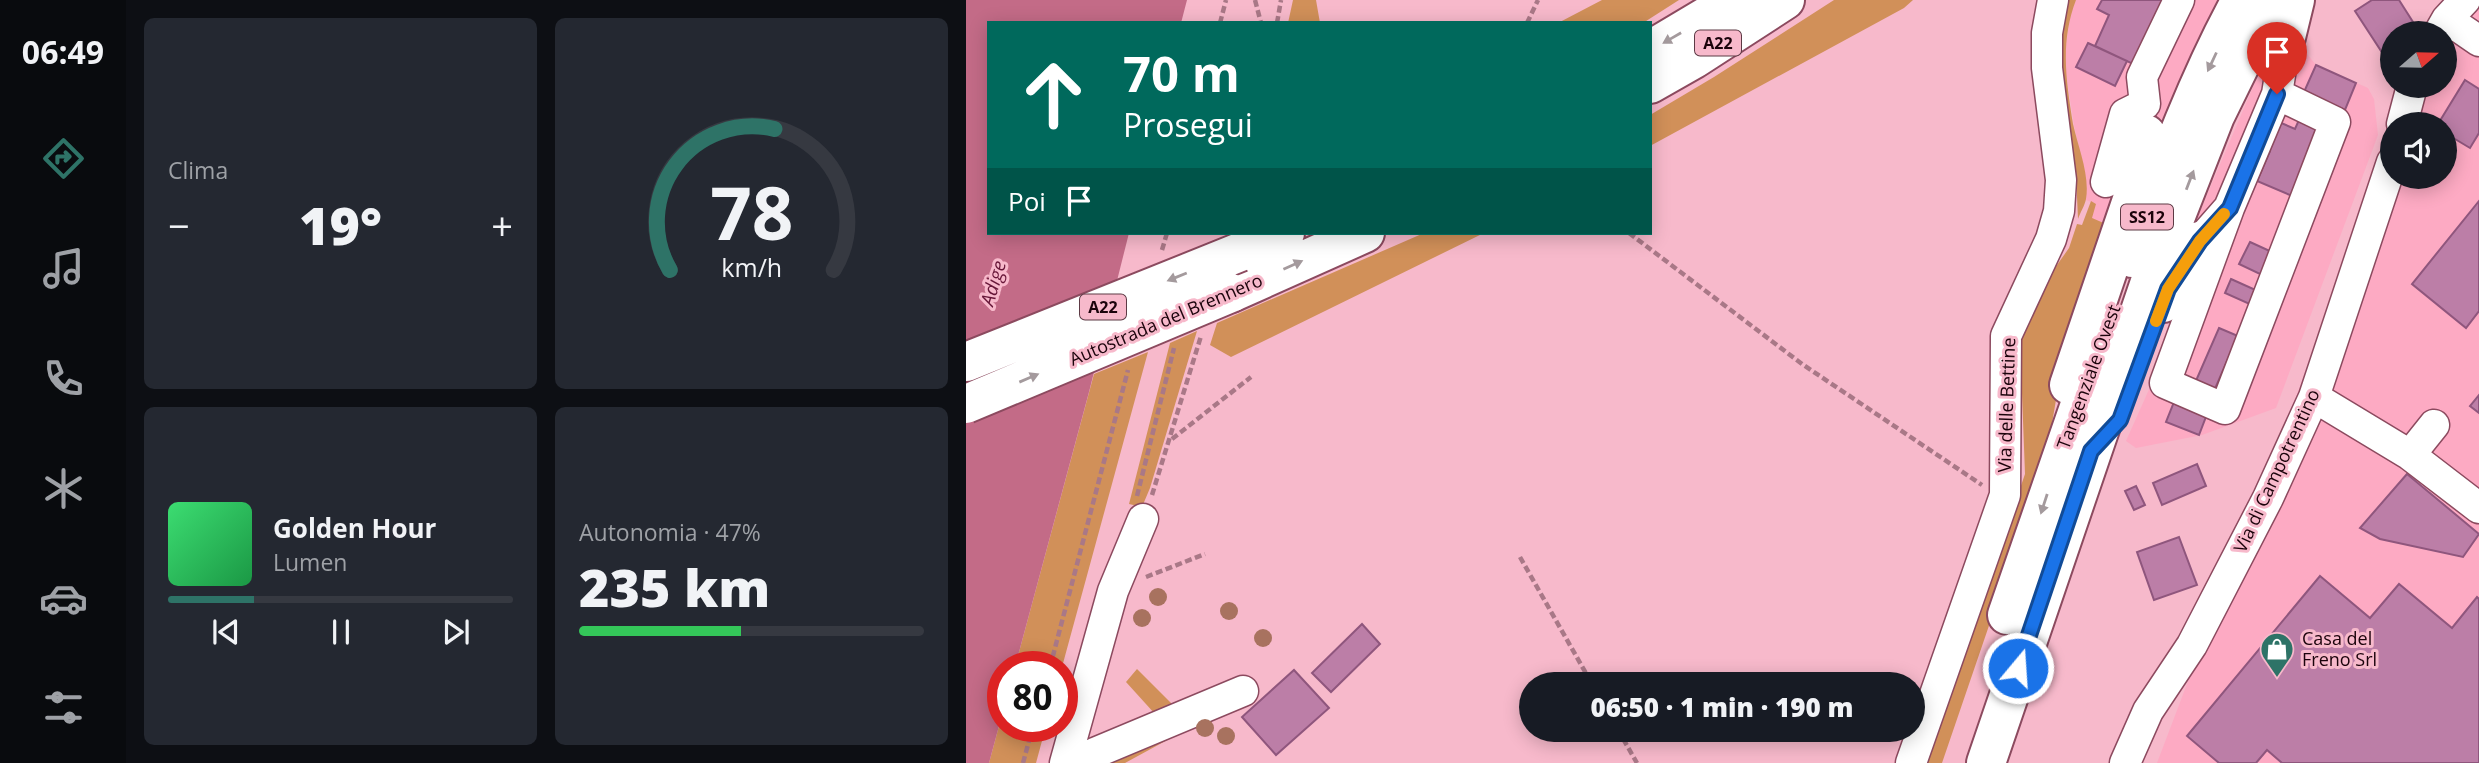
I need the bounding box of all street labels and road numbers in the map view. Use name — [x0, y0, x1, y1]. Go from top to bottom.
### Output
road number: A22 — [1695, 31, 1741, 56]
road number: SS12 — [2121, 204, 2173, 230]
street label: Autostrada del Brennero — [1065, 267, 1266, 371]
road number: A22 — [1080, 294, 1126, 320]
street label: Tangenziale Ovest — [2051, 301, 2125, 452]
street label: Via delle Bettine — [1992, 337, 2020, 473]
street label: Via di Campotrentino — [2228, 385, 2325, 556]

